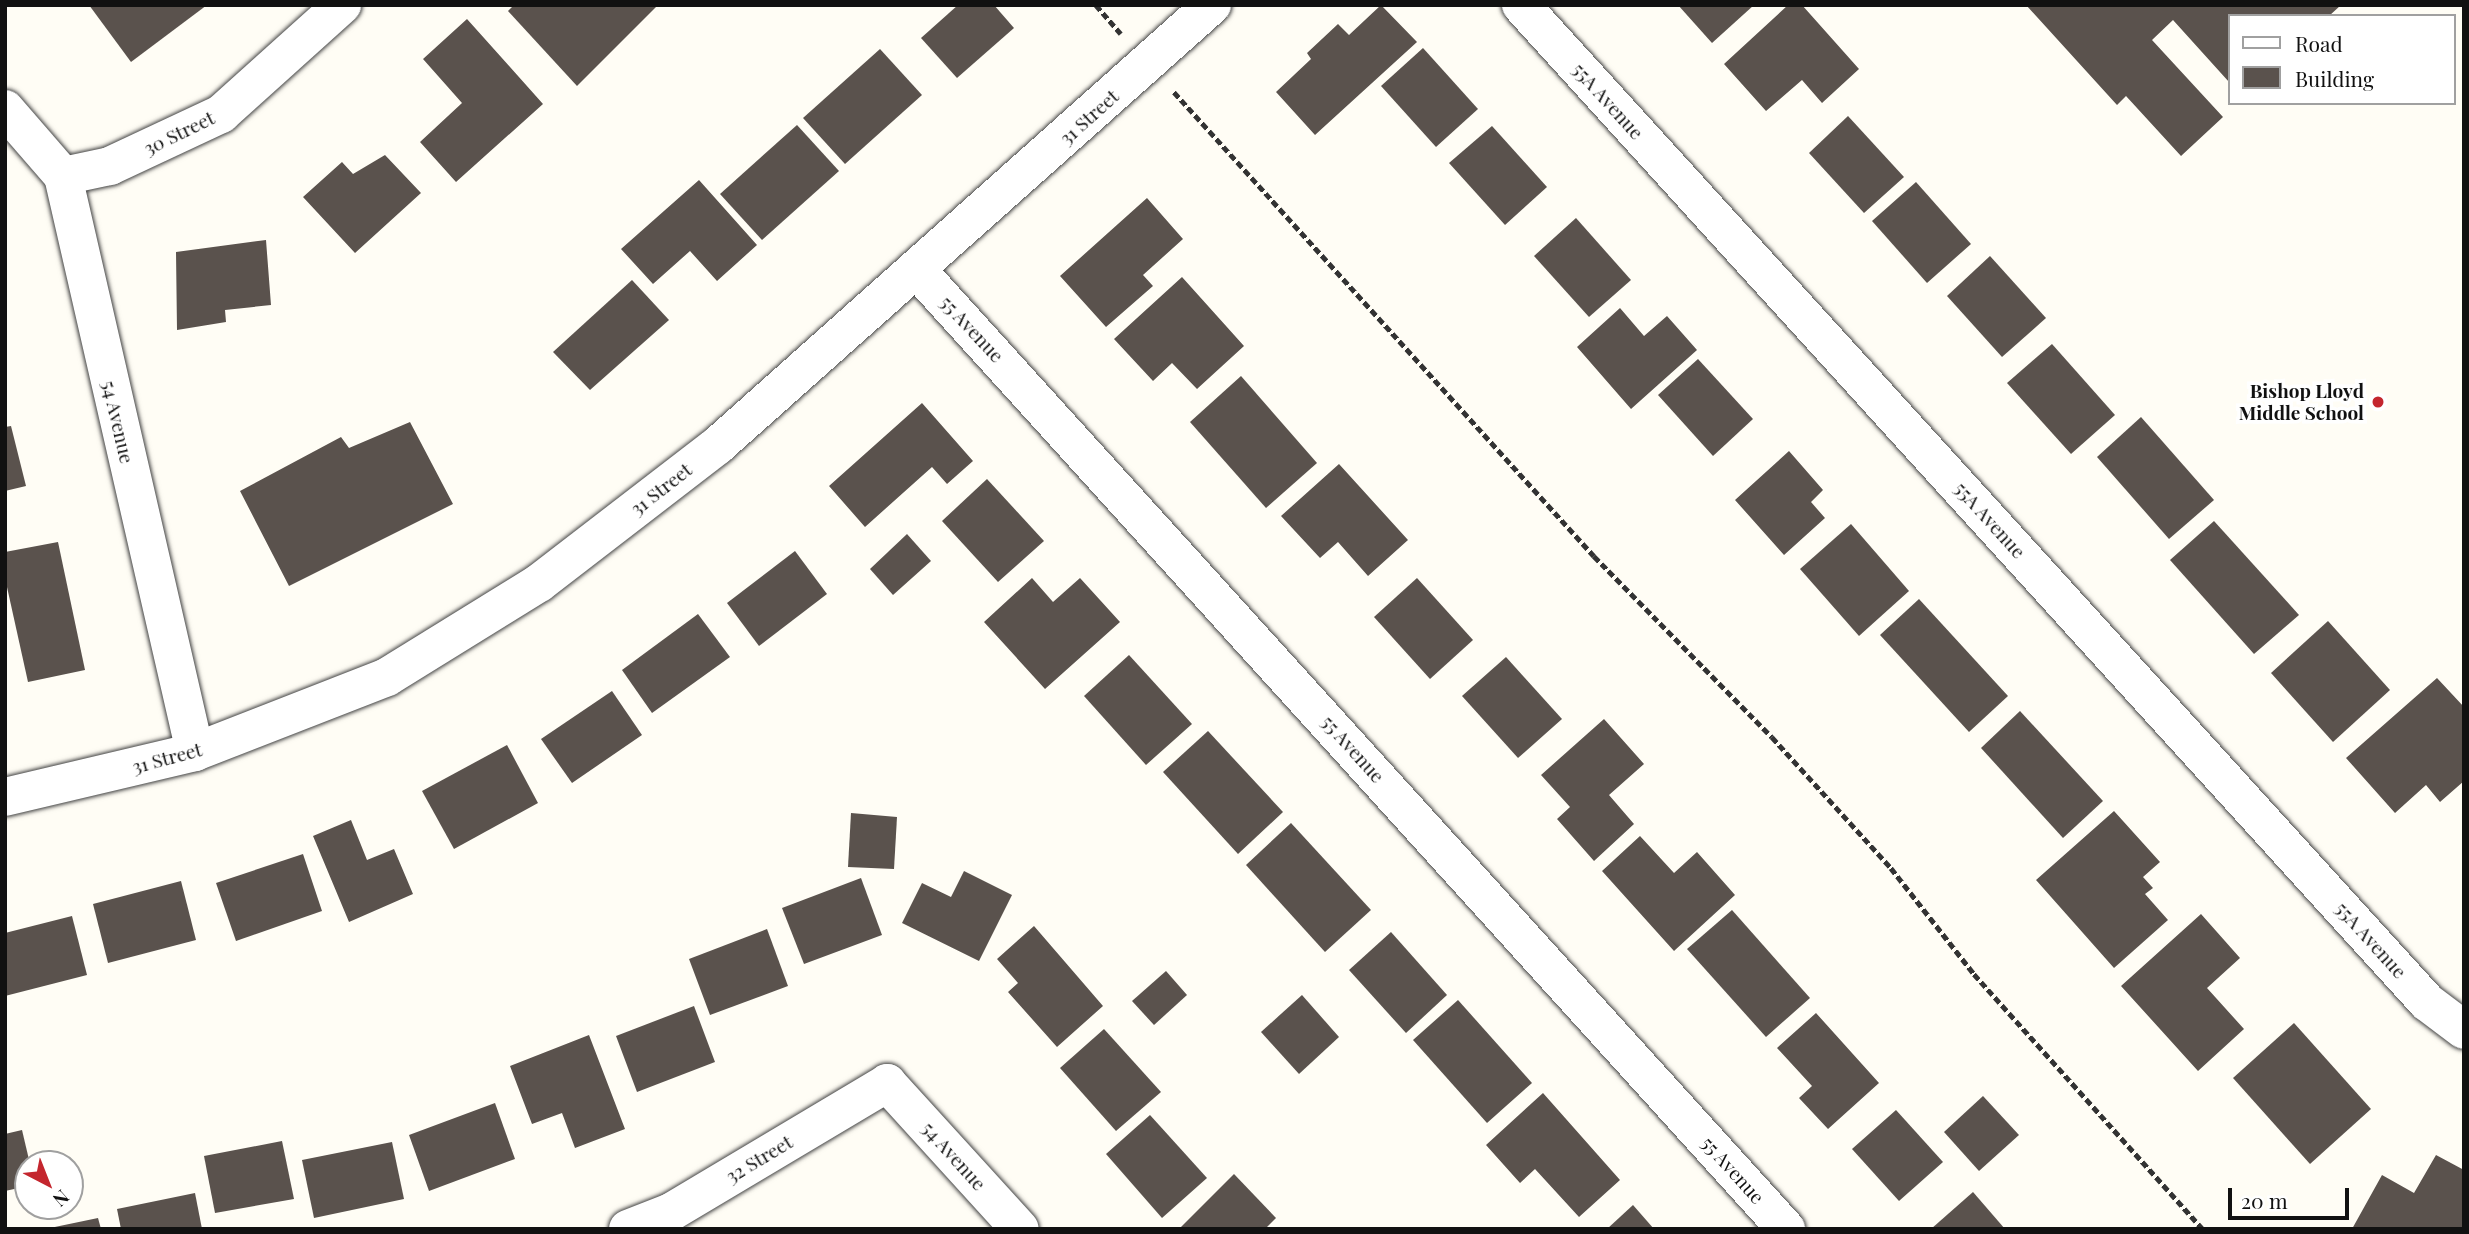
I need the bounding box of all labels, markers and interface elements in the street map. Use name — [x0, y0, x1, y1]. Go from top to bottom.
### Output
legend — [2228, 14, 2455, 105]
text: Road — [2295, 29, 2343, 57]
street label: 55A Avenue — [1568, 58, 1648, 144]
text: Building — [2295, 64, 2374, 92]
street label: 31 Street — [1055, 85, 1123, 149]
street label: 30 Street — [140, 106, 218, 160]
street label: 55 Avenue — [935, 291, 1009, 367]
street label: 54 Avenue — [97, 378, 139, 466]
place label: Bishop Lloyd Middle School — [2239, 380, 2364, 424]
marker: Bishop Lloyd Middle School — [2370, 394, 2386, 410]
street label: 31 Street — [626, 458, 696, 520]
street label: 55A Avenue — [1950, 477, 2030, 563]
street label: 55 Avenue — [1317, 710, 1389, 788]
street label: 31 Street — [130, 738, 204, 778]
street label: 55A Avenue — [2331, 897, 2411, 983]
street label: 54 Avenue — [917, 1117, 991, 1195]
street label: 32 Street — [722, 1130, 796, 1188]
street label: 55 Avenue — [1697, 1131, 1769, 1209]
north arrow — [14, 1150, 84, 1220]
scale bar — [2231, 1174, 2352, 1218]
text: N — [48, 1185, 76, 1213]
text: 20 m — [2241, 1186, 2288, 1214]

